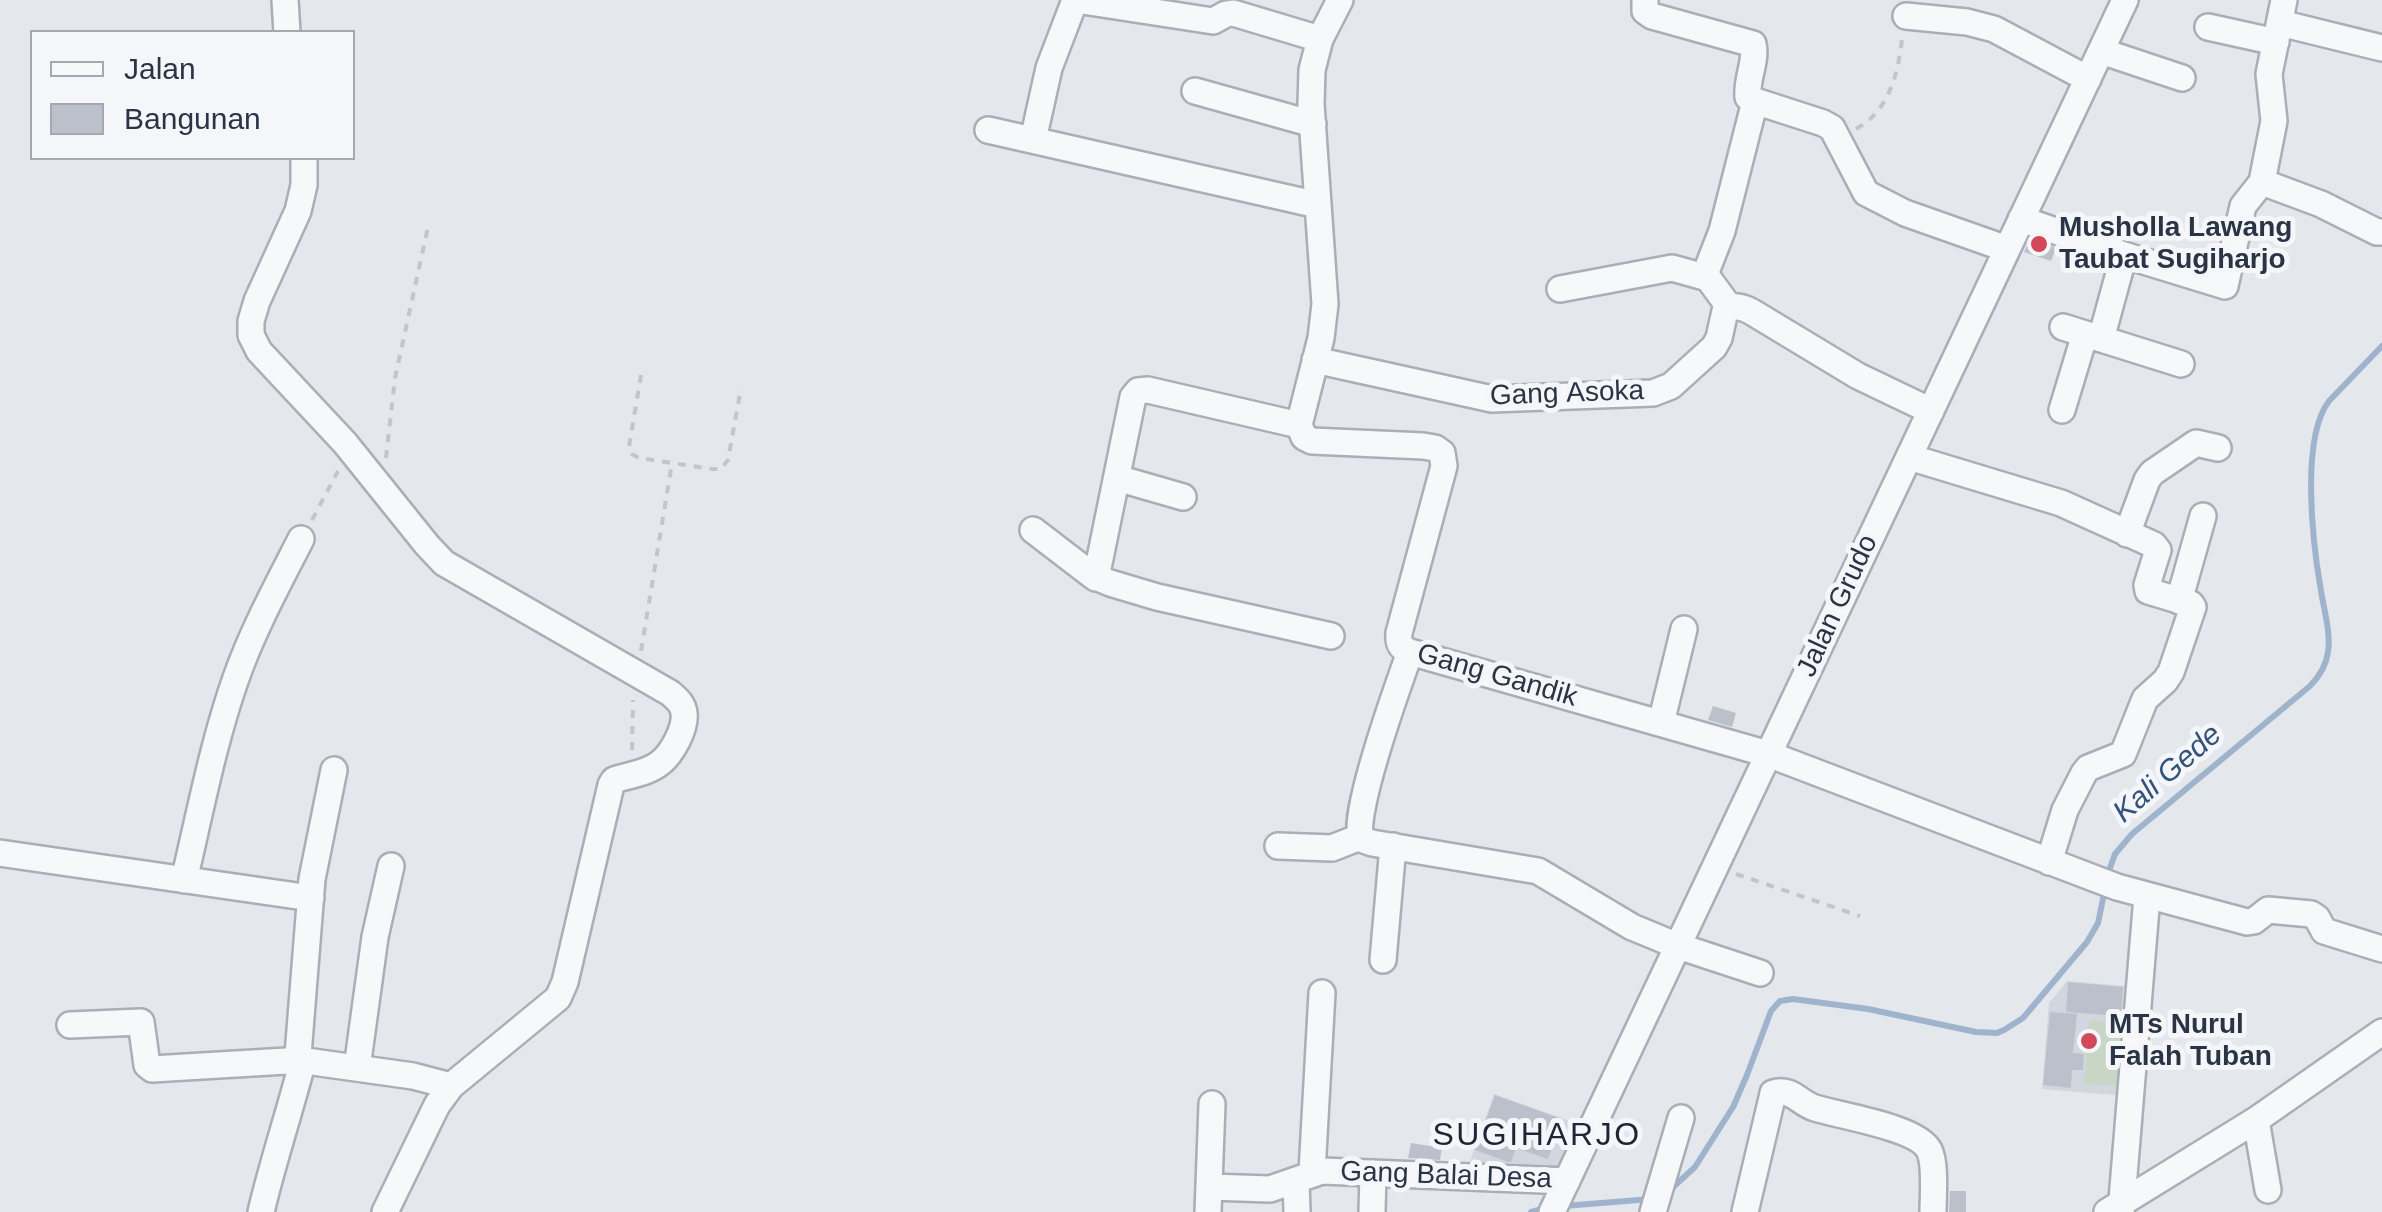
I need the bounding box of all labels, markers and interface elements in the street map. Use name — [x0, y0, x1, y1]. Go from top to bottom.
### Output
legend — [30, 30, 355, 160]
text: Jalan — [124, 52, 196, 85]
text: Bangunan — [124, 102, 261, 135]
place label: Musholla Lawang Taubat Sugiharjo — [2059, 211, 2292, 277]
marker: Musholla Lawang Taubat Sugiharjo — [2028, 233, 2050, 255]
street label: Gang Asoka — [1489, 375, 1645, 413]
street label: Jalan Grudo — [1791, 530, 1885, 682]
street label: Gang Gandik — [1413, 637, 1581, 715]
water label: Kali Gede — [2106, 717, 2230, 831]
place label: MTs Nurul Falah Tuban — [2109, 1008, 2272, 1074]
marker: MTs Nurul Falah Tuban — [2078, 1030, 2100, 1052]
district label: SUGIHARJO — [1432, 1117, 1642, 1155]
street label: Gang Balai Desa — [1340, 1156, 1552, 1196]

